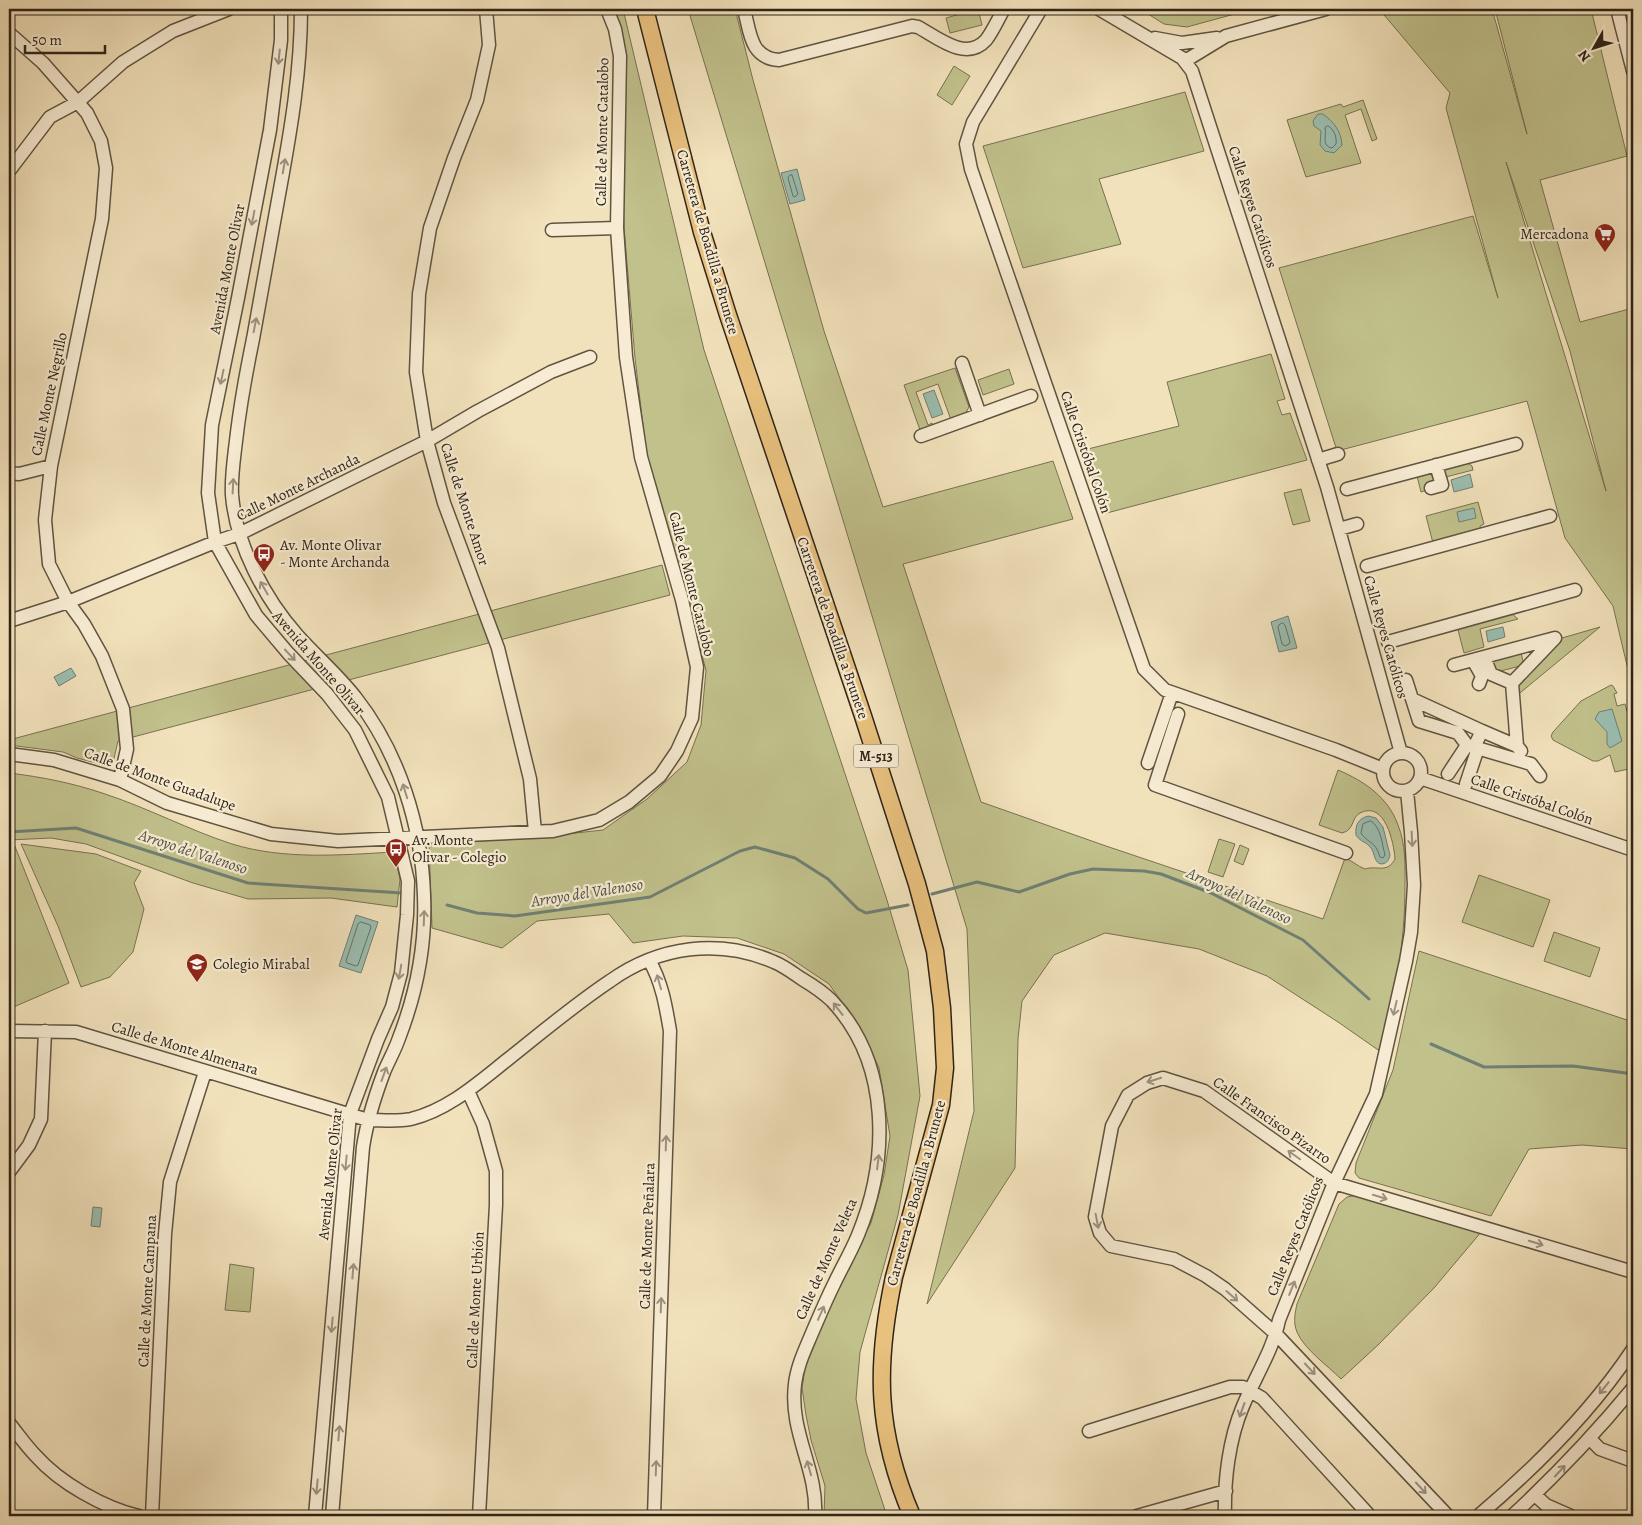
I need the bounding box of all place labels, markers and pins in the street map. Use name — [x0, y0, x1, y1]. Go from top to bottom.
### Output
supermarket icon: Mercadona — [1593, 222, 1617, 253]
place label: Mercadona — [1520, 224, 1589, 244]
place label: Av. Monte Olivar - Monte Archanda — [279, 535, 390, 572]
bus stop icon: Av. Monte Olivar - Monte Archanda — [252, 542, 276, 573]
place label: Av. Monte Olivar - Colegio — [411, 830, 507, 867]
bus stop icon: Av. Monte Olivar - Colegio — [384, 837, 408, 868]
school or university icon: Colegio Mirabal — [185, 952, 209, 983]
place label: Colegio Mirabal — [213, 954, 310, 974]

